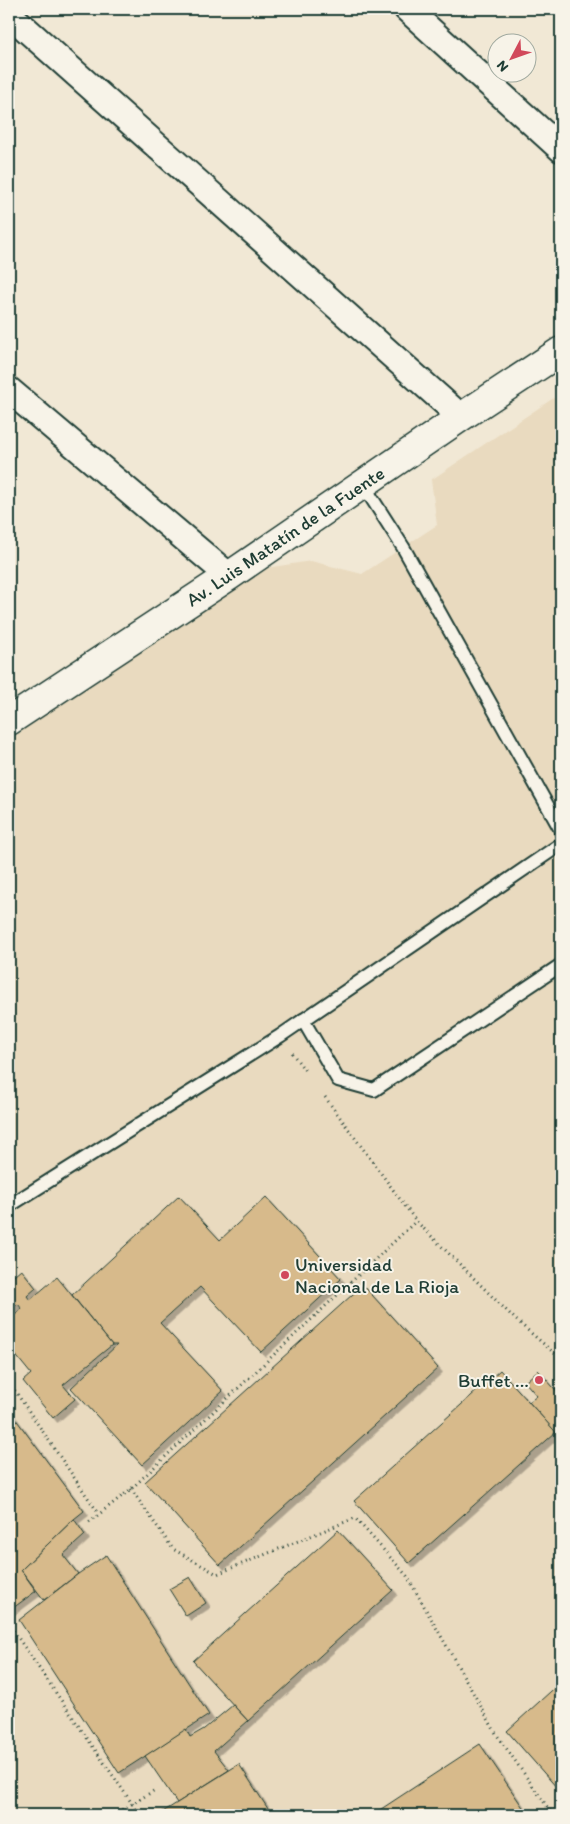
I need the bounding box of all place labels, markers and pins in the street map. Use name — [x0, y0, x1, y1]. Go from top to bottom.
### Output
place label: Universidad Nacional de La Rioja — [295, 1253, 459, 1298]
marker: Universidad Nacional de La Rioja — [279, 1269, 291, 1281]
place label: Buffet ... — [458, 1369, 529, 1392]
marker: Buffet ... — [533, 1374, 545, 1386]

